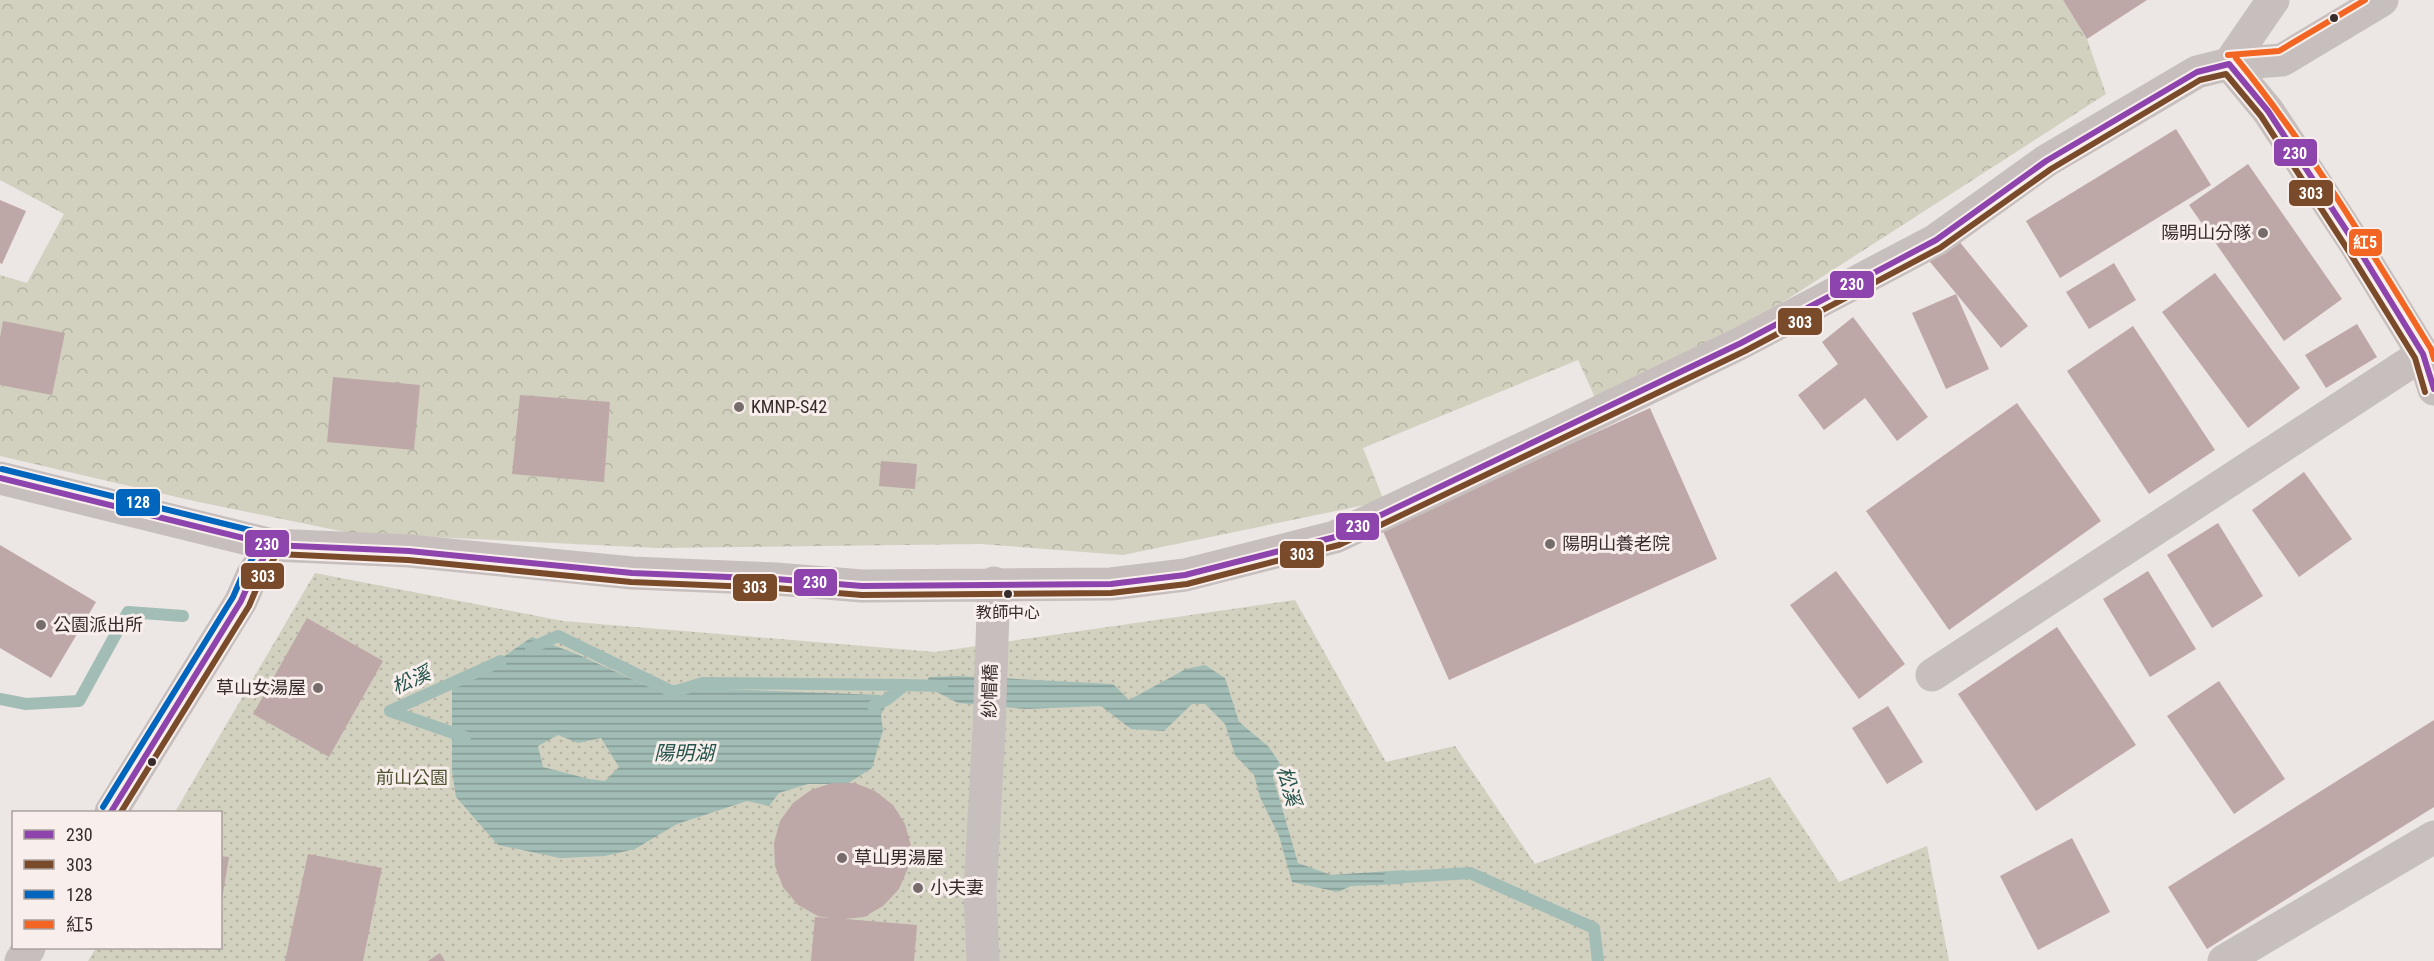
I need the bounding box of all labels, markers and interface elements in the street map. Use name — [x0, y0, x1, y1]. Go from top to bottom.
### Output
unlabelled marker — [2328, 12, 2340, 24]
line badge: 230 — [2273, 138, 2318, 167]
text: 230 — [2283, 144, 2307, 163]
line badge: 303 — [2288, 179, 2334, 207]
text: 303 — [2299, 184, 2323, 203]
place label: 陽明山分隊 — [2161, 222, 2251, 243]
marker: 陽明山分隊 — [2256, 226, 2270, 240]
line badge: 紅5 — [2348, 228, 2383, 257]
text: 紅5 — [2353, 233, 2377, 252]
line badge: 230 — [1829, 270, 1875, 299]
text: 230 — [1840, 275, 1864, 294]
line badge: 303 — [1777, 307, 1823, 336]
text: 303 — [1788, 313, 1812, 332]
place label: KMNP-S42 — [751, 396, 827, 417]
marker: KMNP-S42 — [732, 400, 746, 414]
line badge: 128 — [115, 488, 161, 517]
text: 128 — [126, 493, 150, 512]
line badge: 230 — [1335, 512, 1380, 541]
text: 230 — [1346, 517, 1370, 536]
line badge: 230 — [244, 529, 290, 558]
place label: 陽明山養老院 — [1562, 533, 1670, 554]
text: 230 — [255, 535, 279, 554]
marker: 陽明山養老院 — [1543, 537, 1557, 551]
line badge: 303 — [1279, 540, 1325, 569]
text: 303 — [1290, 545, 1314, 564]
line badge: 303 — [240, 562, 285, 590]
text: 303 — [251, 567, 275, 586]
line badge: 230 — [793, 568, 838, 597]
line badge: 303 — [732, 573, 778, 602]
text: 230 — [803, 573, 827, 592]
text: 303 — [743, 578, 767, 597]
marker: 教師中心 — [1002, 588, 1014, 600]
place label: 教師中心 — [976, 603, 1040, 622]
place label: 公園派出所 — [53, 614, 143, 635]
marker: 公園派出所 — [34, 618, 48, 632]
water label: 松溪 — [388, 660, 437, 699]
street label: 紗帽橋 — [979, 664, 1000, 718]
place label: 草山女湯屋 — [216, 677, 306, 698]
marker: 草山女湯屋 — [311, 681, 325, 695]
water label: 陽明湖 — [654, 741, 717, 765]
unlabelled marker — [146, 756, 158, 768]
water label: 松溪 — [1272, 764, 1307, 811]
park label: 前山公園 — [376, 767, 448, 788]
legend — [12, 811, 222, 949]
text: 230 — [66, 824, 93, 845]
place label: 草山男湯屋 — [854, 847, 944, 868]
marker: 草山男湯屋 — [835, 851, 849, 865]
text: 303 — [66, 854, 93, 875]
place label: 小夫妻 — [930, 877, 984, 898]
marker: 小夫妻 — [911, 881, 925, 895]
text: 128 — [66, 884, 93, 905]
text: 紅5 — [66, 914, 93, 935]

